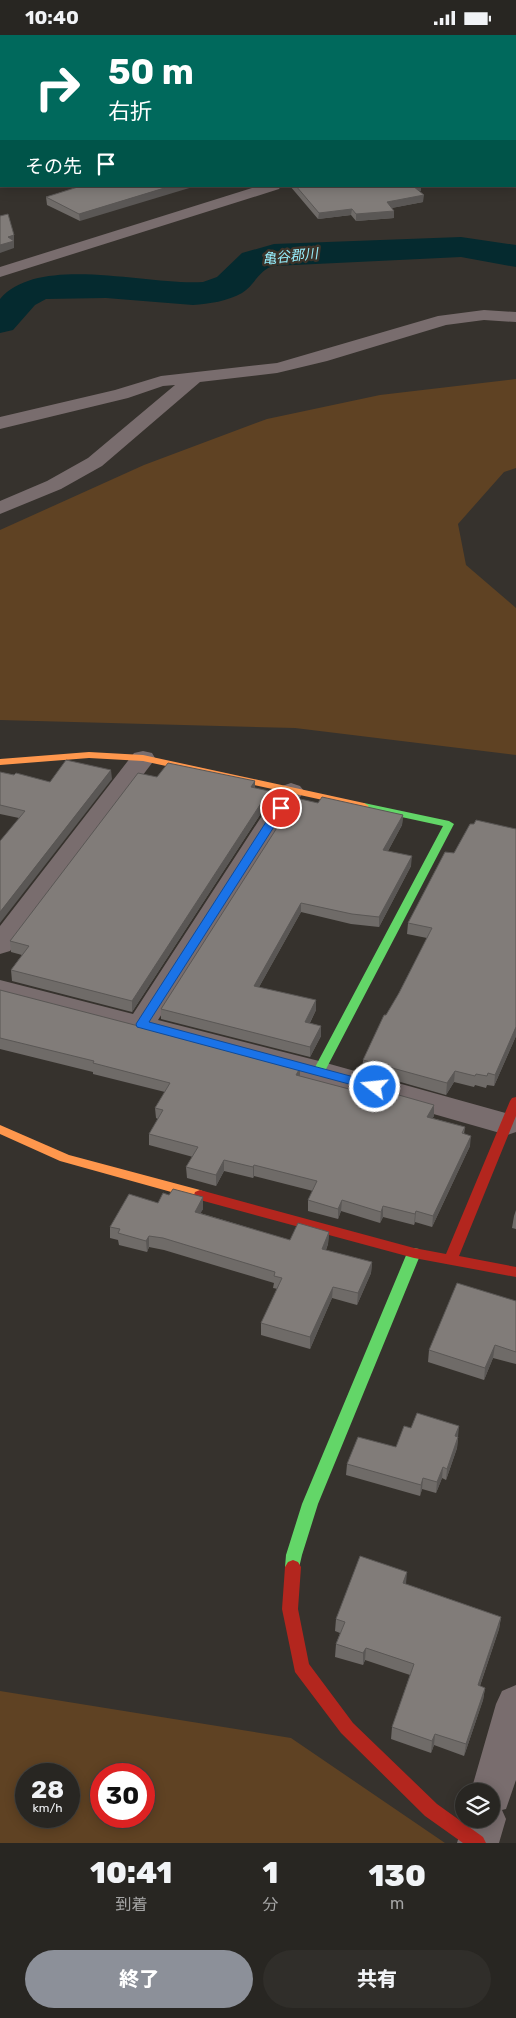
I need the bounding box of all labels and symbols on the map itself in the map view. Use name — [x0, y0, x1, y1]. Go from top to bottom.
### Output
water label: 亀谷郡川 — [261, 245, 321, 268]
pin — [260, 787, 302, 829]
position arrow — [348, 1060, 400, 1112]
speed limit sign: 30 — [90, 1763, 155, 1828]

